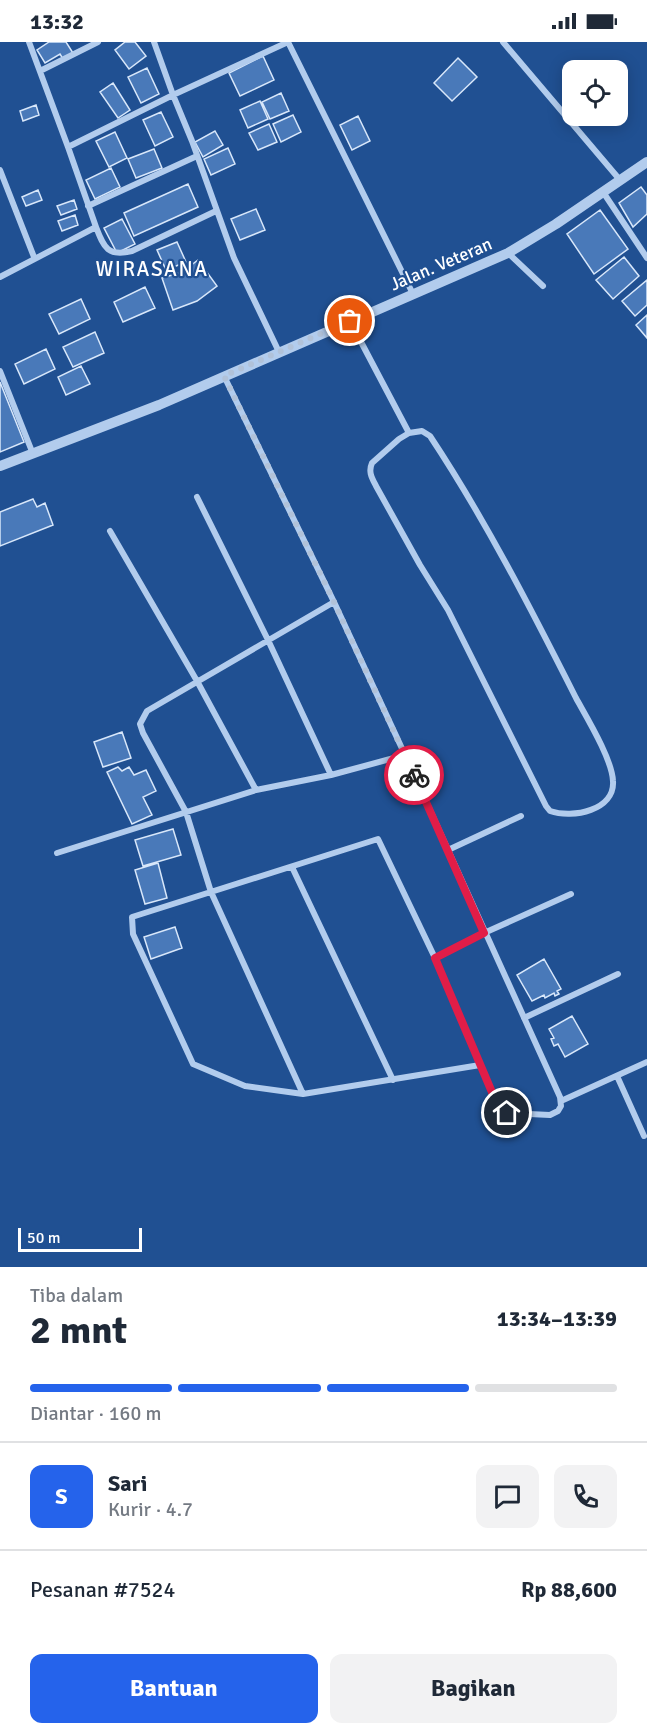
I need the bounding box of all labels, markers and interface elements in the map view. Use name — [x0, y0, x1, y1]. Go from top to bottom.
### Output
text: 13:32 — [30, 8, 84, 35]
map controls — [562, 60, 628, 126]
button: locate — [562, 60, 628, 126]
street label: Jalan. Veteran — [387, 233, 495, 295]
district label: WIRASANA — [95, 256, 209, 282]
pin — [324, 295, 375, 346]
icon: bag — [333, 304, 366, 337]
courier — [384, 745, 444, 805]
icon: bike — [398, 759, 431, 792]
pin — [481, 1087, 532, 1138]
icon: home — [490, 1096, 523, 1129]
scale bar — [18, 1225, 142, 1252]
text: 50 m — [27, 1228, 61, 1248]
text: Tiba dalam — [30, 1283, 123, 1308]
text: 13:34–13:39 — [497, 1305, 617, 1332]
text: 2 mnt — [30, 1306, 127, 1354]
text: Diantar · 160 m — [30, 1401, 162, 1426]
button: chat — [476, 1465, 539, 1528]
button: phone — [554, 1465, 617, 1528]
text: Sari — [108, 1470, 147, 1497]
text: S — [55, 1483, 68, 1510]
text: Kurir · 4.7 — [108, 1497, 193, 1522]
text: Pesanan #7524 — [30, 1576, 175, 1603]
text: Rp 88,600 — [521, 1576, 617, 1603]
button: Bantuan — [30, 1654, 318, 1723]
button: Bagikan — [330, 1654, 617, 1723]

